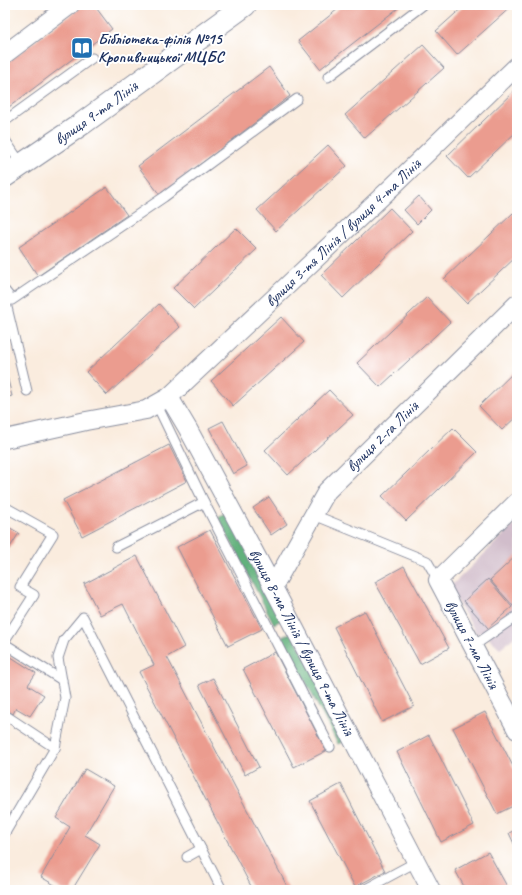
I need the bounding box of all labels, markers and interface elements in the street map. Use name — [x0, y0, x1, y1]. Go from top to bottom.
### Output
place label: Бібліотека-філія №15 Кропивницької МЦБС — [98, 29, 226, 67]
library icon: Бібліотека-філія №15 Кропивницької МЦБС — [69, 35, 95, 61]
street label: вулиця 9-та Лінія — [51, 76, 143, 149]
street label: вулиця 3-тя Лінія / вулиця 4-та Лінія — [261, 153, 426, 311]
street label: вулиця 2-га Лінія — [342, 396, 424, 476]
street label: вулиця 8-ма Лінія / вулиця 9-та Лінія — [244, 545, 359, 740]
street label: вулиця 7-ма Лінія — [440, 597, 504, 693]

